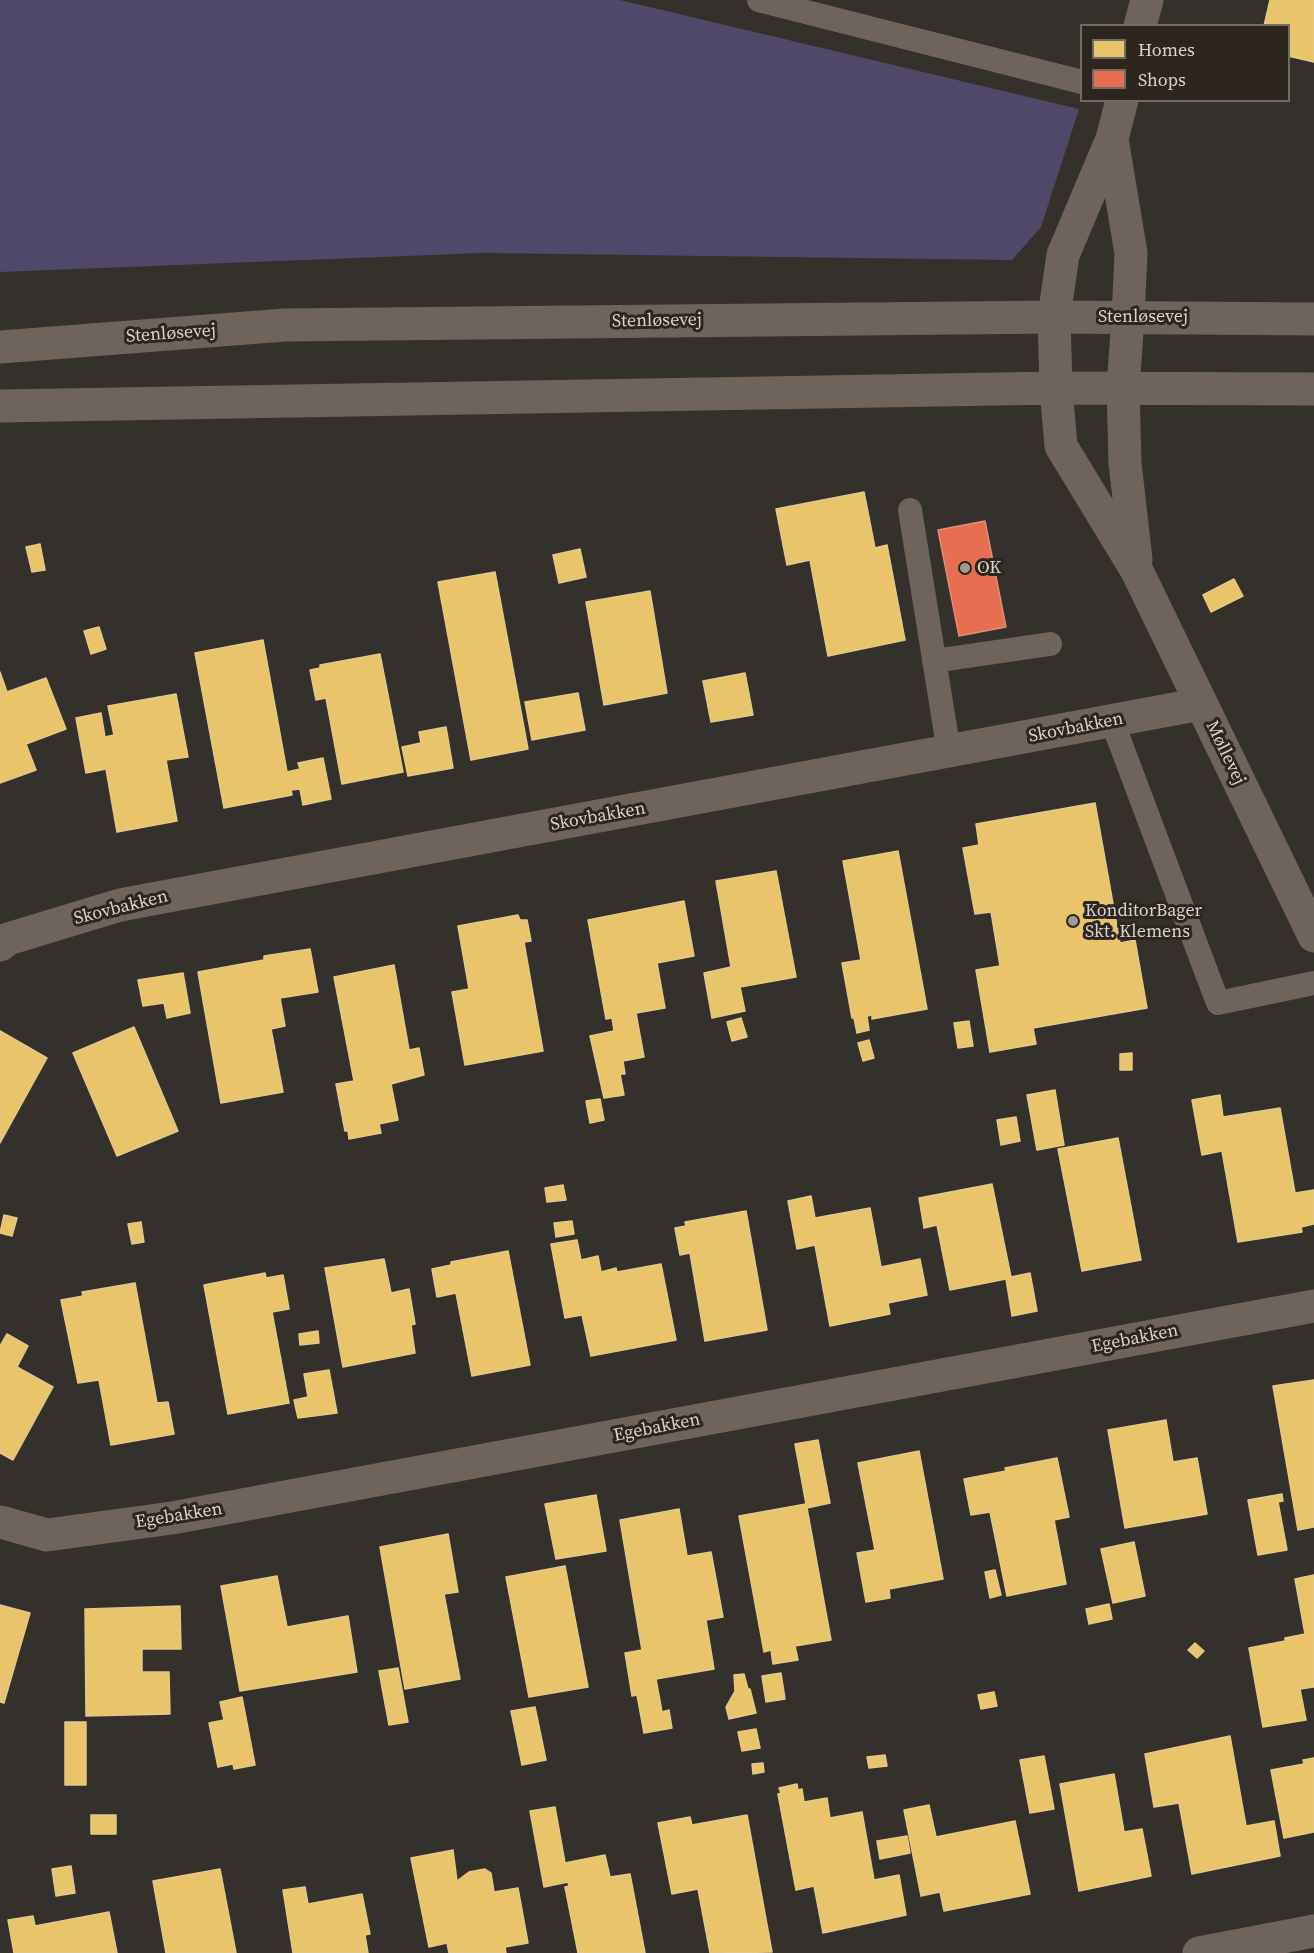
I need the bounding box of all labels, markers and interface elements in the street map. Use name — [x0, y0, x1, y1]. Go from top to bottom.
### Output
legend — [1080, 24, 1290, 102]
text: Homes — [1138, 37, 1195, 62]
text: Shops — [1138, 67, 1186, 92]
street label: Stenløsevej — [1098, 306, 1188, 328]
street label: Stenløsevej — [612, 309, 702, 333]
street label: Stenløsevej — [125, 320, 217, 348]
place label: OK — [977, 557, 1001, 579]
marker: OK — [958, 561, 972, 575]
street label: Skovbakken — [1027, 708, 1125, 748]
street label: Møllevej — [1200, 718, 1250, 788]
street label: Skovbakken — [549, 798, 647, 836]
street label: Skovbakken — [72, 886, 170, 930]
place label: KonditorBager Skt. Klemens — [1085, 900, 1202, 942]
marker: KonditorBager Skt. Klemens — [1066, 914, 1080, 928]
street label: Egebakken — [1090, 1320, 1180, 1358]
street label: Egebakken — [612, 1409, 702, 1447]
street label: Egebakken — [134, 1498, 224, 1534]

